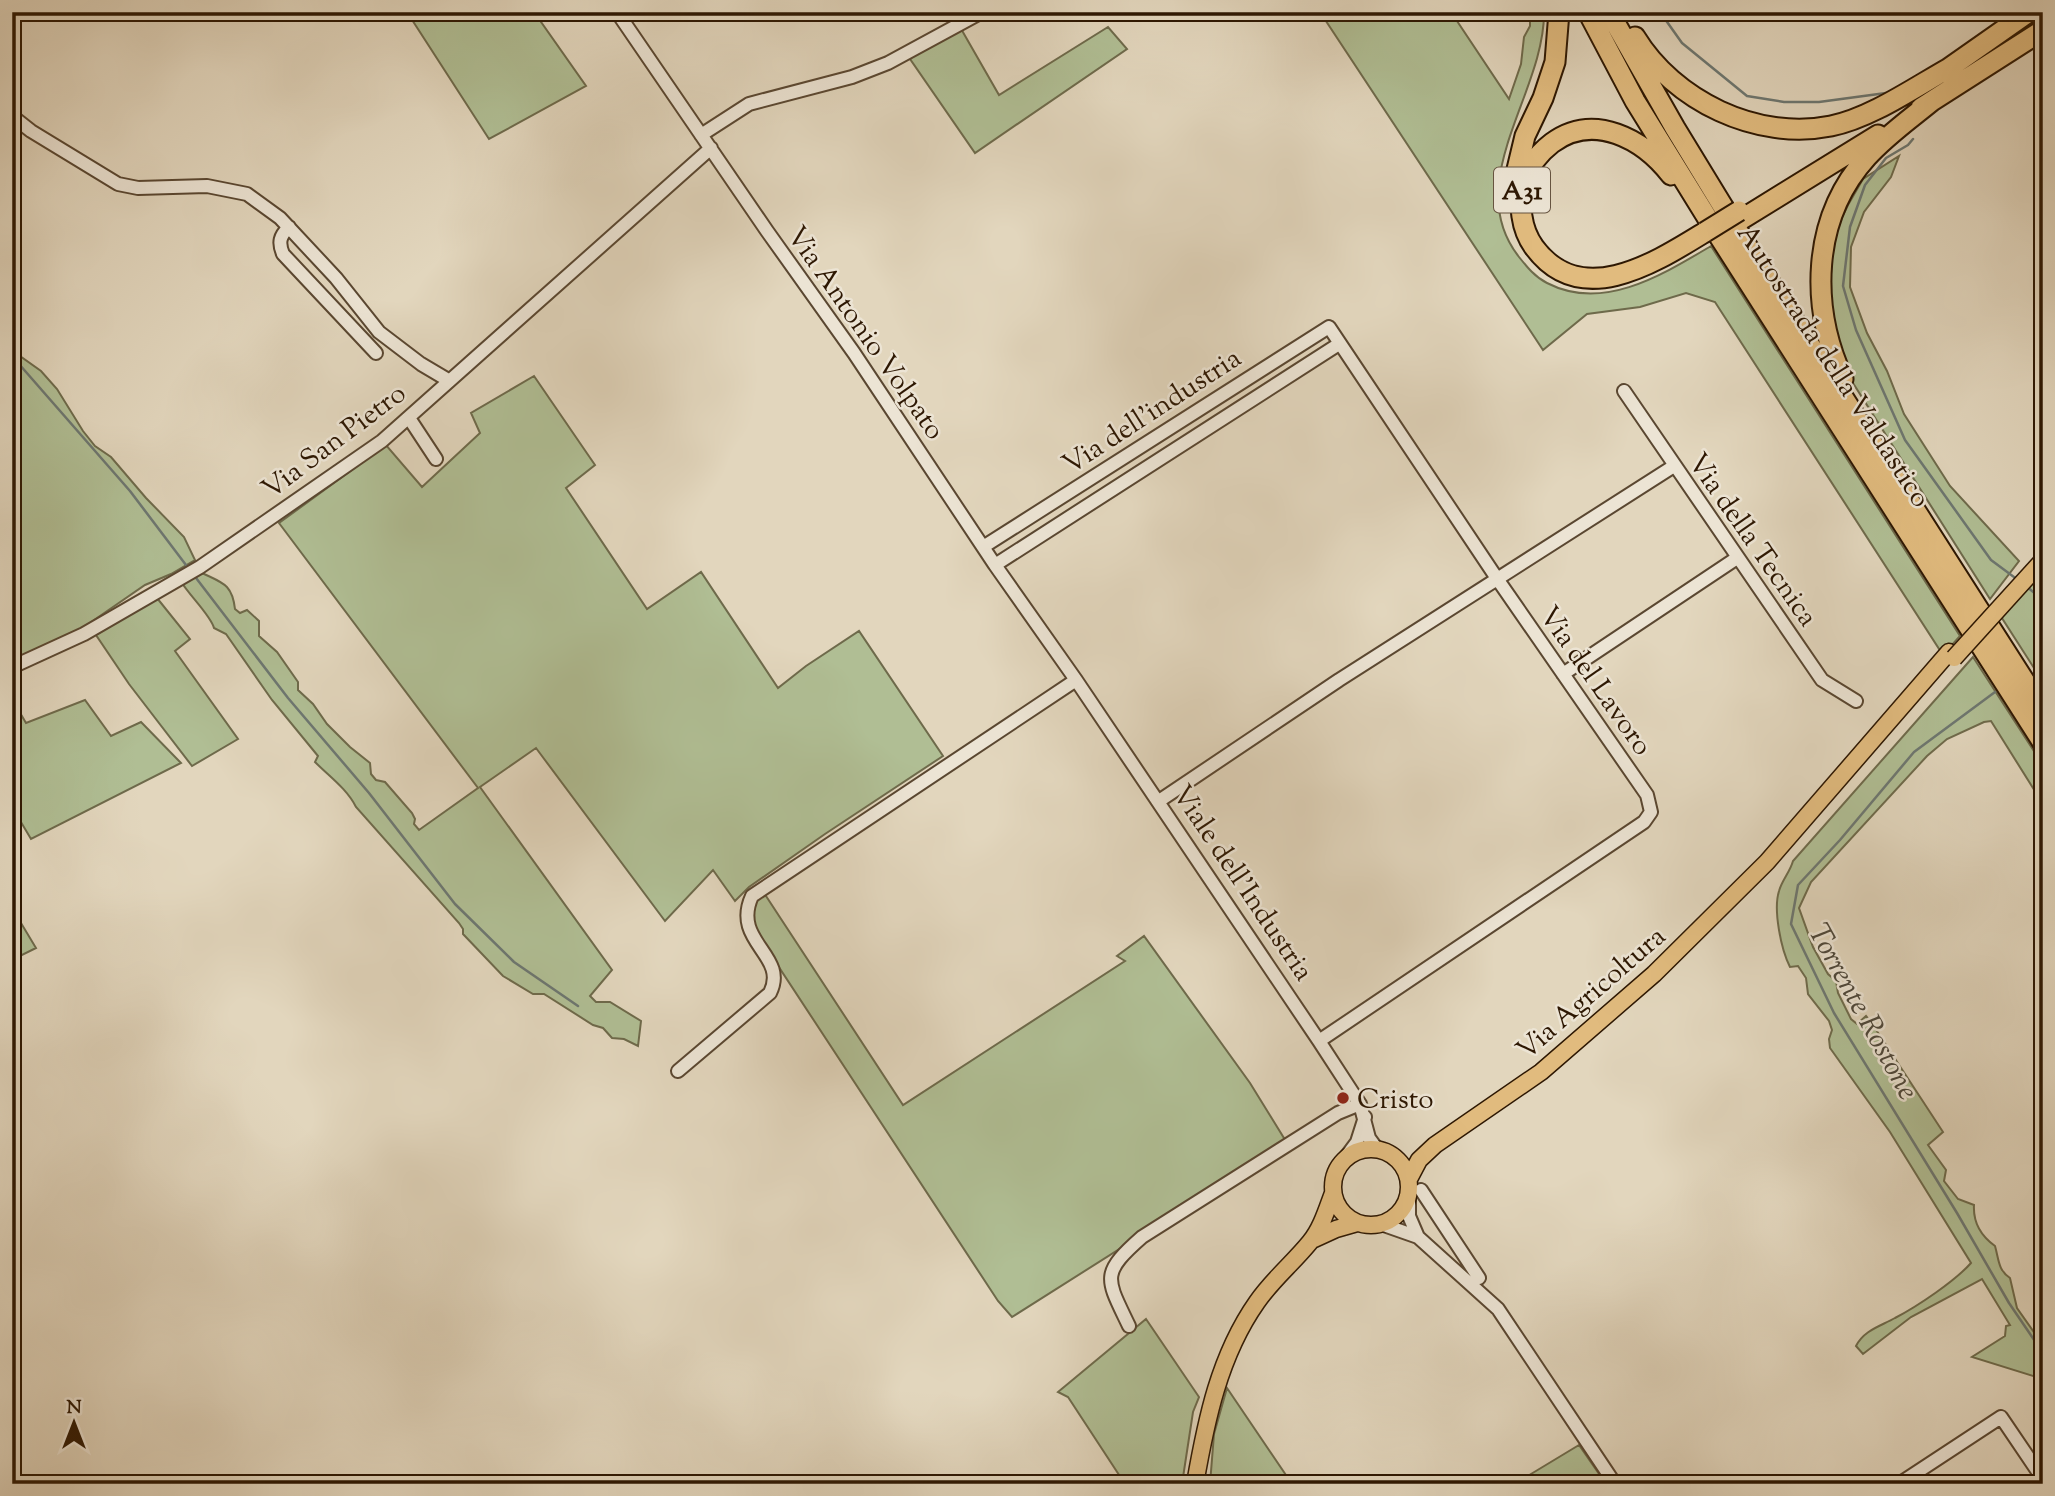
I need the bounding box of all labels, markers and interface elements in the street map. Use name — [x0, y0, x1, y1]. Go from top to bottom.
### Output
road number: A31 — [1494, 168, 1550, 212]
street label: Autostrada della Valdastico — [1726, 217, 1939, 516]
street label: Via Antonio Volpato — [776, 219, 953, 449]
street label: Via dell'industria — [1055, 340, 1250, 485]
street label: Via San Pietro — [254, 375, 415, 510]
street label: Via della Tecnica — [1677, 446, 1826, 636]
street label: Via del Lavoro — [1528, 599, 1661, 765]
street label: Viale dell'Industria — [1161, 778, 1322, 990]
water label: Torrente Rostone — [1796, 916, 1928, 1108]
street label: Via Agricoltura — [1509, 918, 1675, 1071]
place label: Cristo — [1357, 1081, 1434, 1121]
marker: Cristo — [1335, 1090, 1351, 1106]
north arrow — [38, 1388, 108, 1458]
text: N — [66, 1395, 82, 1422]

